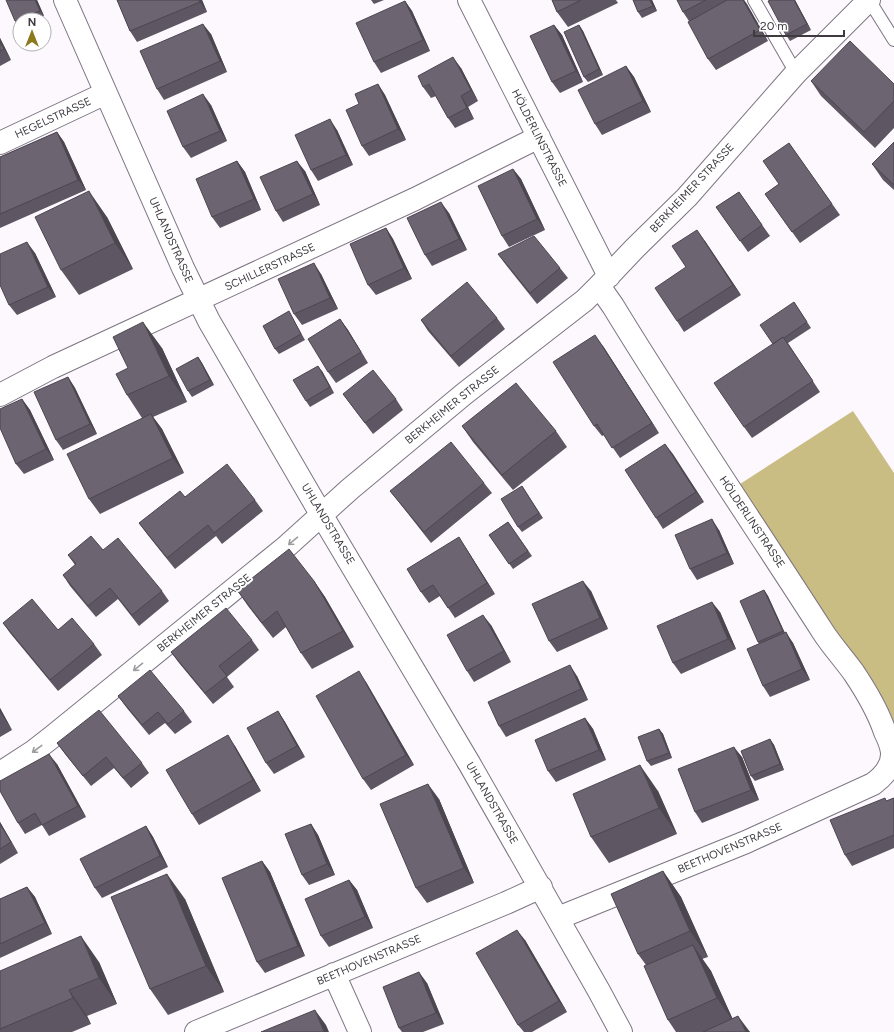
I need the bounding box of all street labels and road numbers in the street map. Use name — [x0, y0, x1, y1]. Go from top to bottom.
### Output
street label: HÖLDERLINSTRASSE — [509, 87, 570, 189]
street label: HEGELSTRASSE — [13, 95, 93, 141]
street label: BERKHEIMER STRASSE — [647, 141, 737, 235]
street label: UHLANDSTRASSE — [146, 195, 196, 285]
street label: SCHILLERSTRASSE — [223, 240, 317, 294]
street label: BERKHEIMER STRASSE — [402, 363, 502, 447]
street label: HÖLDERLINSTRASSE — [716, 473, 788, 570]
street label: UHLANDSTRASSE — [299, 481, 357, 567]
street label: BERKHEIMER STRASSE — [154, 571, 254, 655]
street label: UHLANDSTRASSE — [463, 760, 521, 846]
street label: BEETHOVENSTRASSE — [676, 820, 784, 876]
street label: BEETHOVENSTRASSE — [315, 932, 423, 988]

